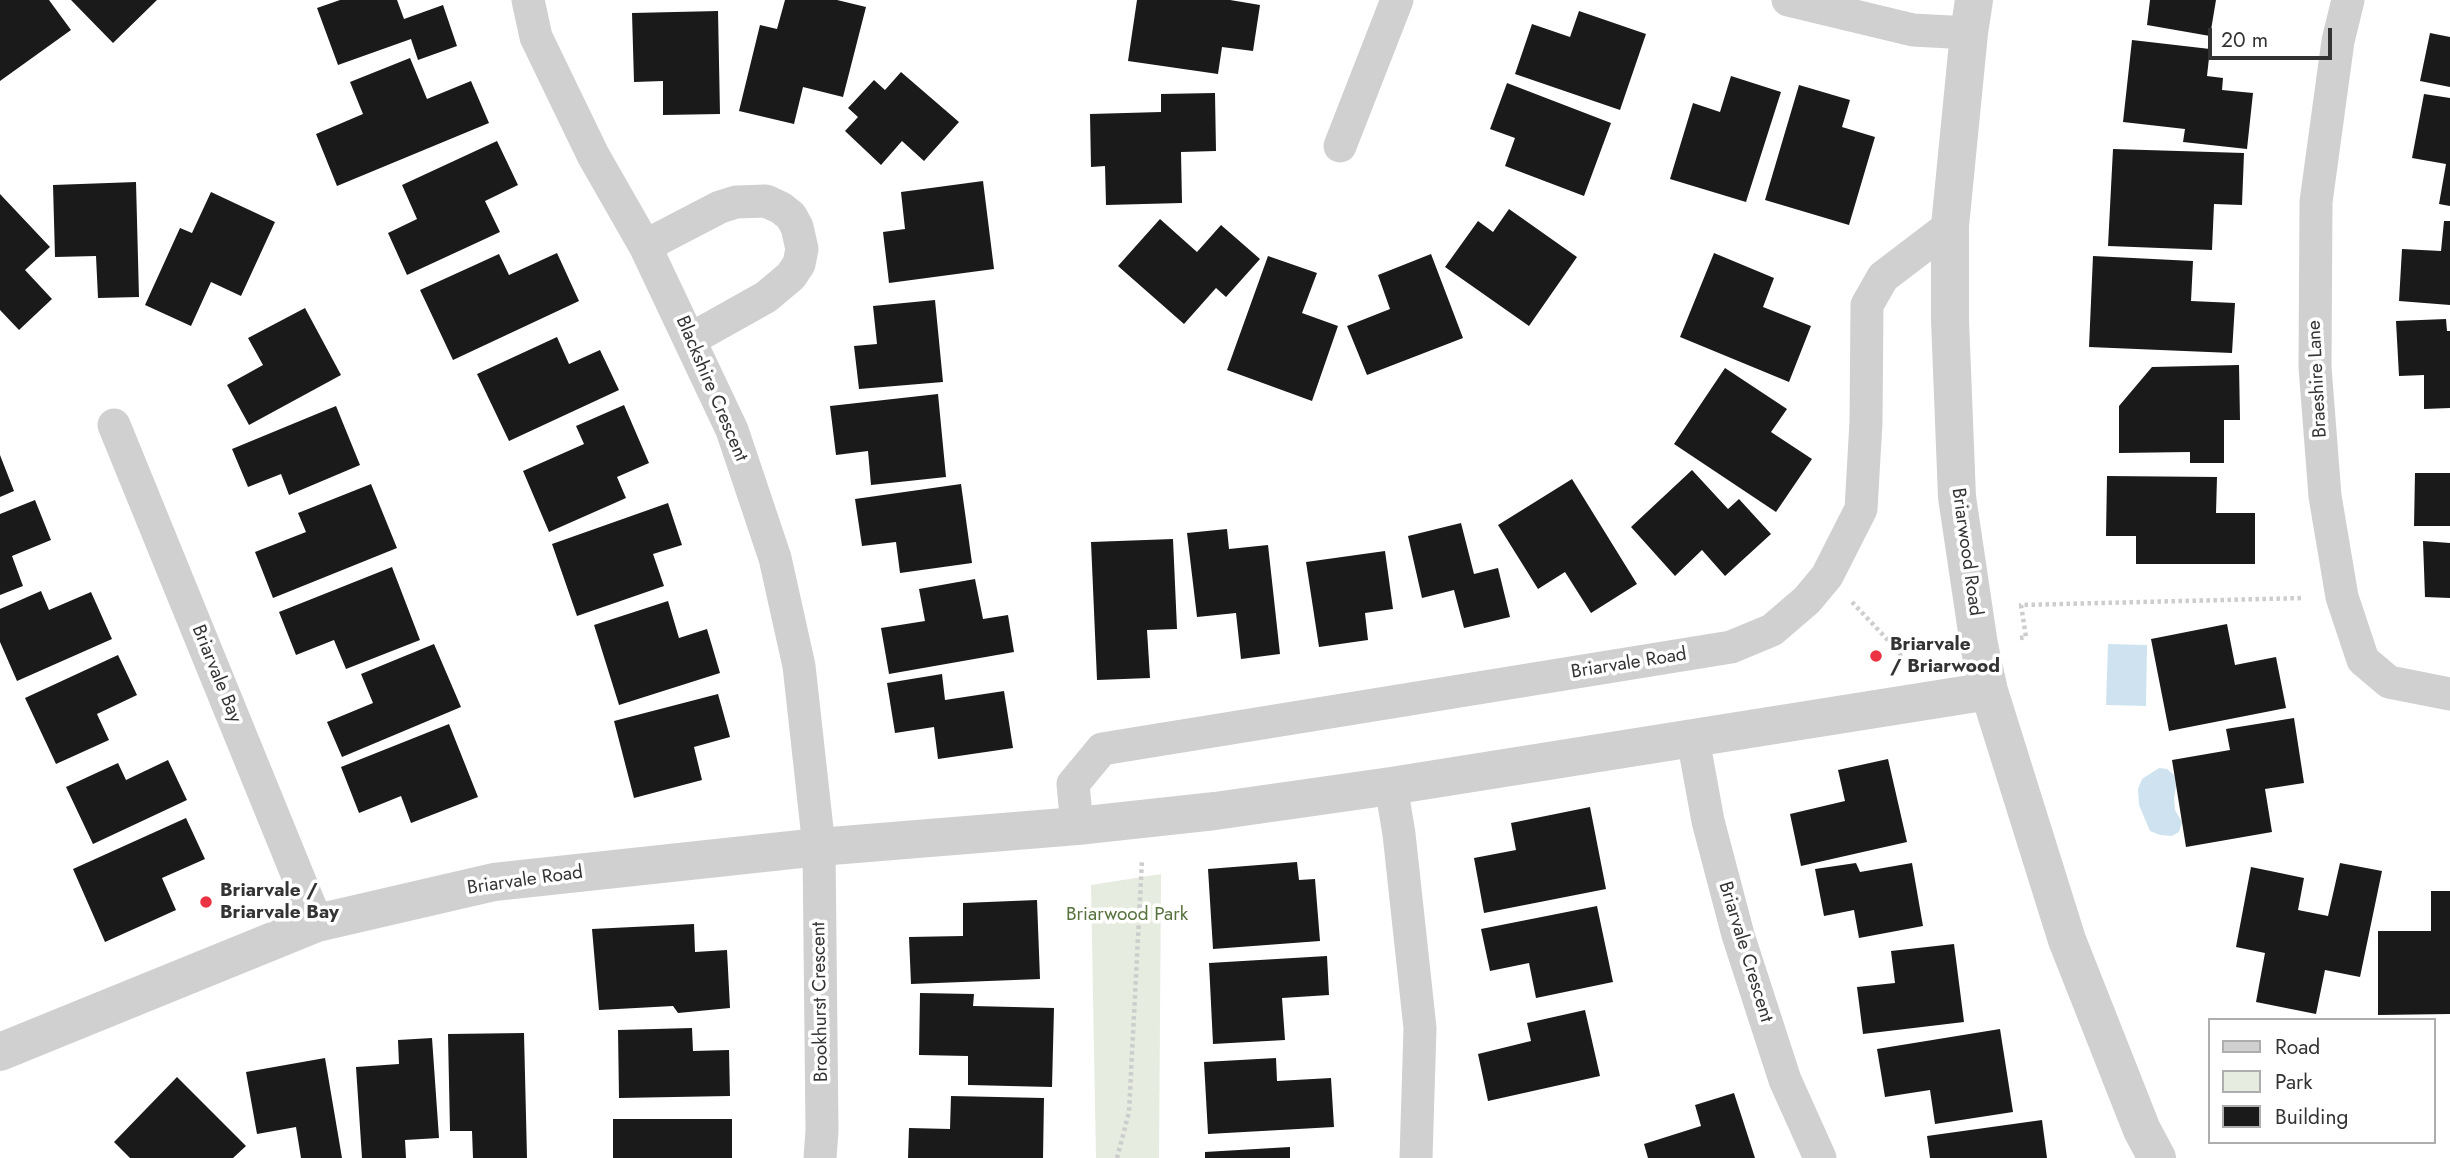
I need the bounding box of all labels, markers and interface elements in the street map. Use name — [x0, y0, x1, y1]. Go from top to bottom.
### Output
scale bar — [2212, 14, 2336, 58]
text: 20 m — [2221, 25, 2268, 55]
street label: Blackshire Crescent — [670, 313, 752, 465]
street label: Braeshire Lane — [2304, 320, 2332, 438]
street label: Briarwood Road — [1946, 486, 1986, 618]
street label: Briarvale Bay — [186, 622, 246, 726]
place label: Briarvale / Briarwood — [1890, 634, 2000, 678]
street label: Briarvale Road — [1570, 644, 1688, 684]
marker: Briarvale / Briarwood — [1868, 648, 1884, 664]
street label: Briarvale Road — [466, 862, 584, 900]
street label: Briarvale Crescent — [1713, 879, 1777, 1025]
place label: Briarvale / Briarvale Bay — [220, 880, 339, 924]
marker: Briarvale / Briarvale Bay — [198, 894, 214, 910]
park label: Briarwood Park — [1066, 904, 1188, 926]
street label: Brookhurst Crescent — [808, 922, 834, 1082]
legend — [2208, 1018, 2436, 1144]
text: Road — [2275, 1032, 2320, 1062]
text: Park — [2275, 1067, 2312, 1097]
text: Building — [2275, 1102, 2348, 1132]

